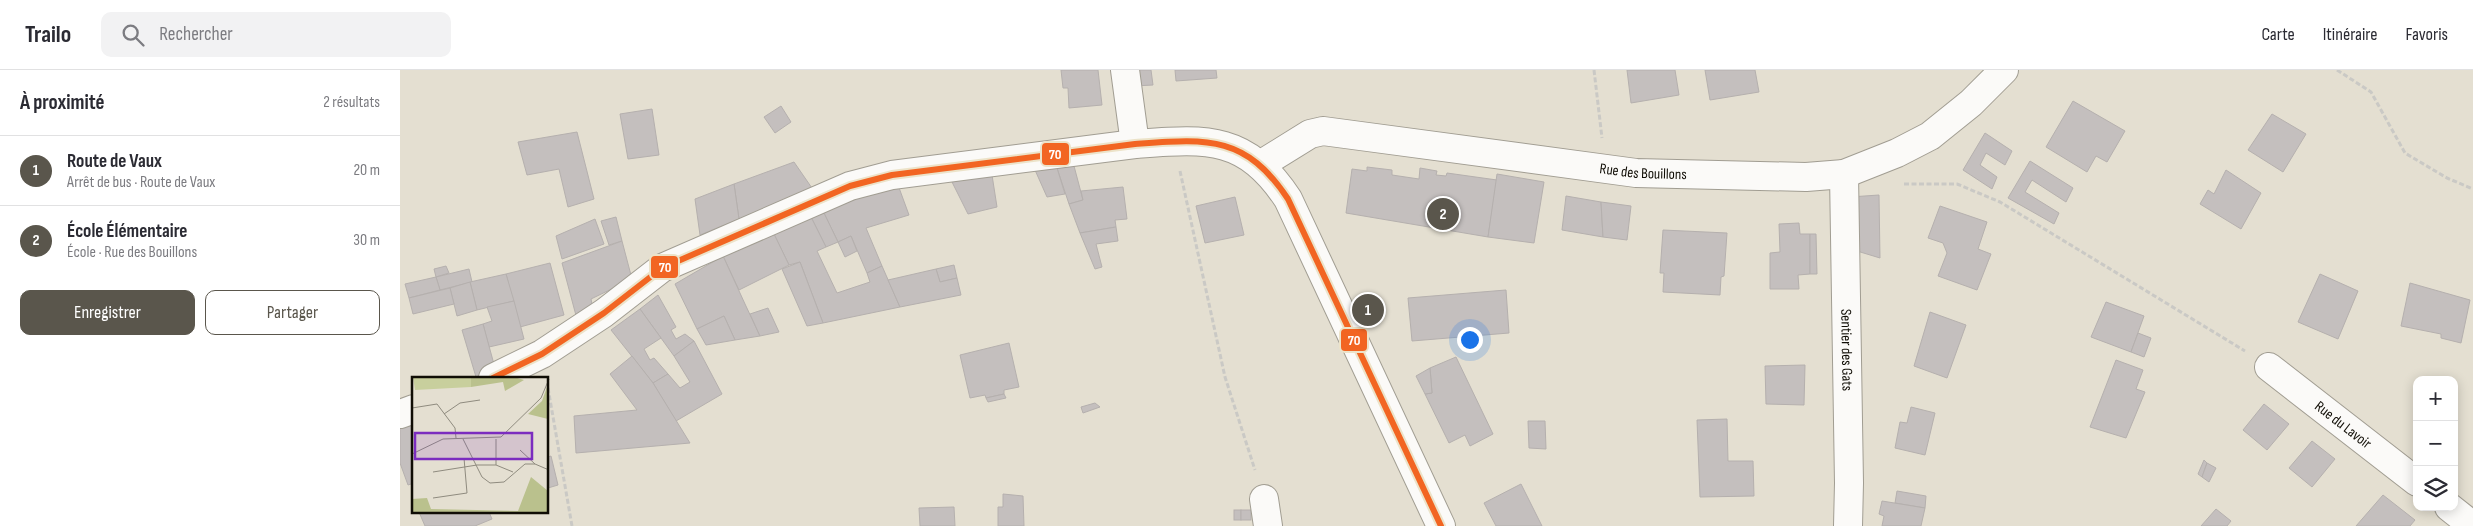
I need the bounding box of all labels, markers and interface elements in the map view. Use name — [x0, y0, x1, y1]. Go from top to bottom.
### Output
search box — [101, 12, 451, 57]
text: Trailo — [25, 20, 71, 49]
icon: search — [119, 21, 147, 49]
text: Rechercher — [159, 23, 233, 46]
text: Carte — [2261, 24, 2295, 45]
text: Itinéraire — [2323, 24, 2377, 45]
text: Favoris — [2405, 24, 2448, 45]
text: À proximité — [20, 90, 105, 115]
text: 2 résultats — [323, 93, 380, 112]
line badge: 70 — [1041, 142, 1070, 166]
text: 70 — [1049, 146, 1062, 163]
text: Route de Vaux — [67, 150, 162, 173]
street label: Rue des Bouillons — [1598, 159, 1687, 184]
text: 1 — [33, 161, 39, 180]
text: 20 m — [353, 161, 380, 180]
text: Arrêt de bus · Route de Vaux — [67, 173, 215, 192]
pin: 2 — [1427, 195, 1459, 233]
text: École Élémentaire — [67, 220, 187, 243]
text: 2 — [32, 231, 40, 250]
text: 30 m — [353, 231, 380, 250]
text: École · Rue des Bouillons — [67, 243, 197, 262]
line badge: 70 — [650, 255, 679, 279]
text: 70 — [659, 259, 672, 276]
button: Enregistrer — [20, 290, 195, 335]
button: Partager — [205, 290, 380, 335]
pin: 1 — [1352, 291, 1384, 329]
street label: Sentier des Gats — [1836, 309, 1857, 391]
your location — [1457, 327, 1483, 353]
line badge: 70 — [1340, 328, 1368, 352]
text: 70 — [1348, 332, 1361, 349]
map controls — [2413, 376, 2458, 511]
button: + — [2413, 376, 2458, 421]
inset map — [412, 377, 549, 514]
street label: Rue du Lavoir — [2311, 397, 2376, 454]
button: − — [2413, 421, 2458, 466]
button: layers — [2413, 466, 2458, 511]

